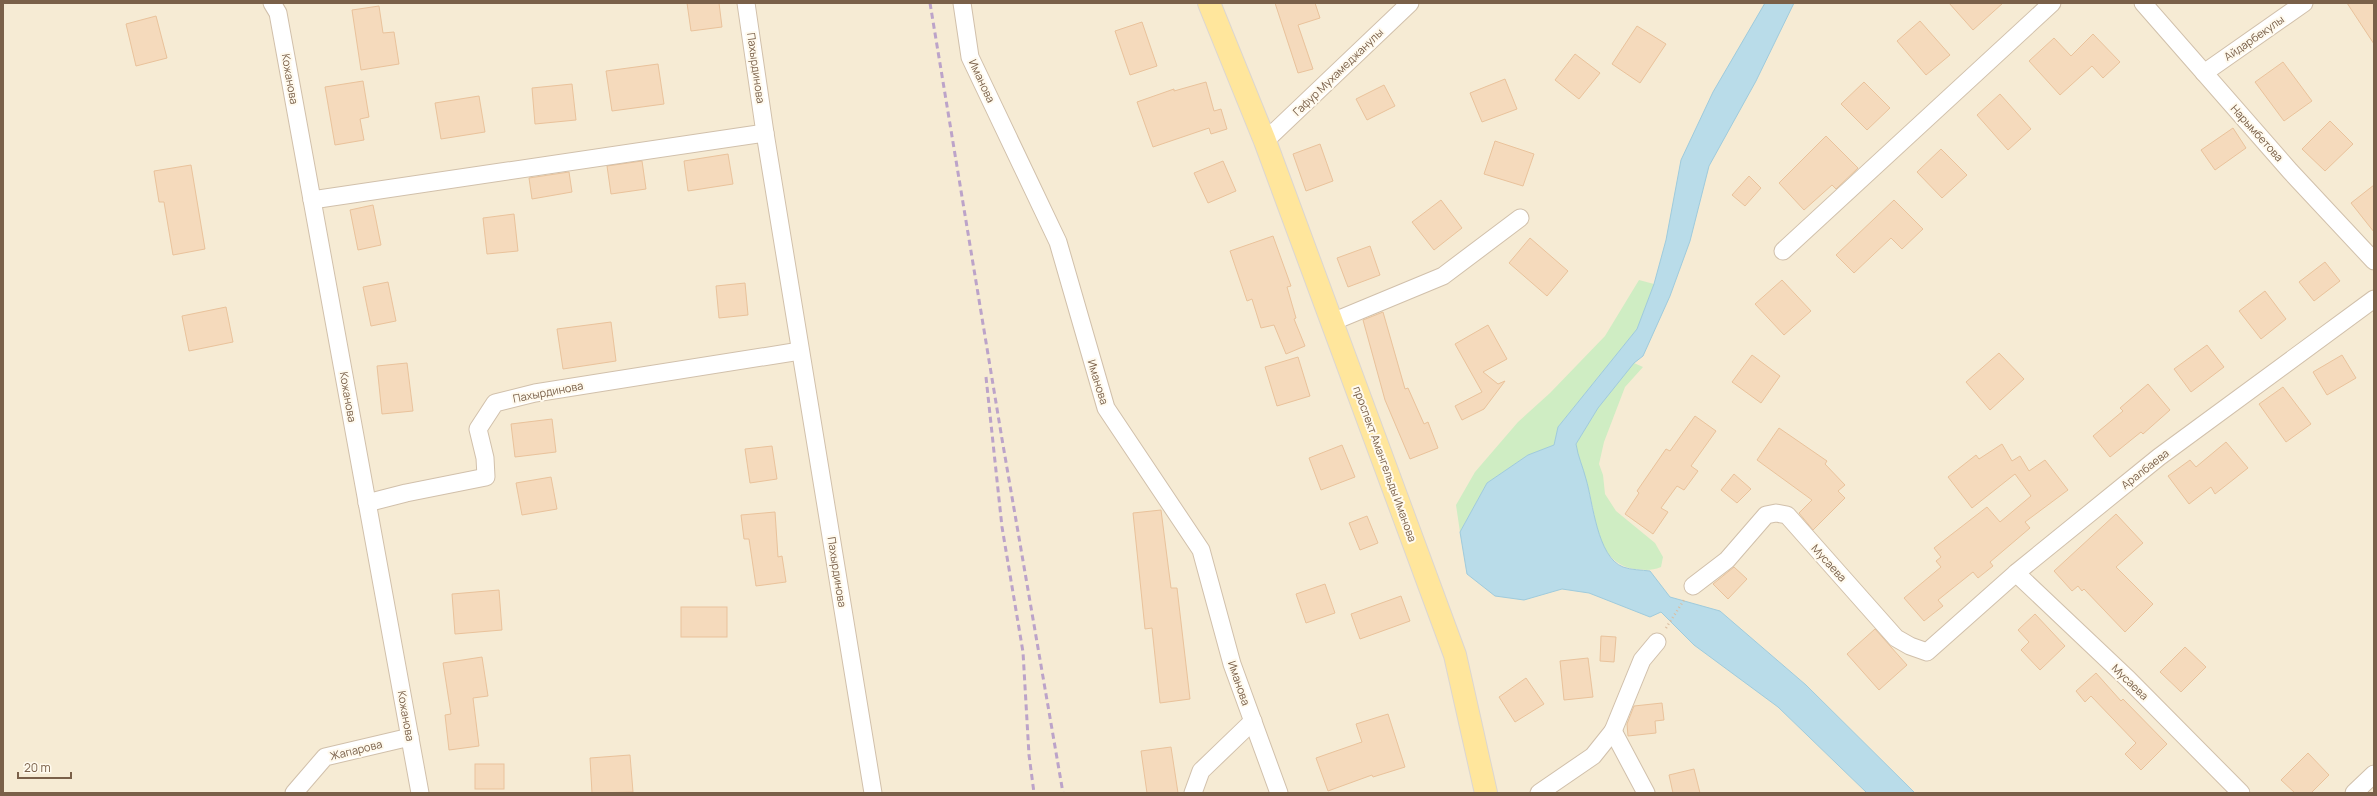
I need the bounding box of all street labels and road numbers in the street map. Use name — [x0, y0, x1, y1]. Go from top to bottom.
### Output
street label: Айдарбекулы — [2221, 11, 2287, 64]
street label: Гафур Мухамеджанулы — [1289, 25, 1386, 119]
street label: Пахырдинова — [744, 32, 769, 104]
street label: Кожанова — [279, 52, 302, 105]
street label: Иманова — [966, 57, 999, 105]
street label: Нарымбетова — [2228, 101, 2287, 164]
street label: Иманова — [1085, 358, 1112, 406]
street label: Кожанова — [337, 370, 360, 423]
street label: Пахырдинова — [512, 377, 584, 406]
street label: проспект Амангельды Иманова — [1350, 384, 1421, 544]
street label: Аралбаева — [2118, 445, 2172, 492]
street label: Пахырдинова — [825, 536, 850, 608]
street label: Мусаева — [1809, 541, 1850, 585]
street label: Иманова — [1225, 659, 1254, 707]
street label: Мусаева — [2109, 660, 2152, 703]
street label: Кожанова — [395, 689, 418, 742]
street label: Жапарова — [328, 736, 384, 763]

